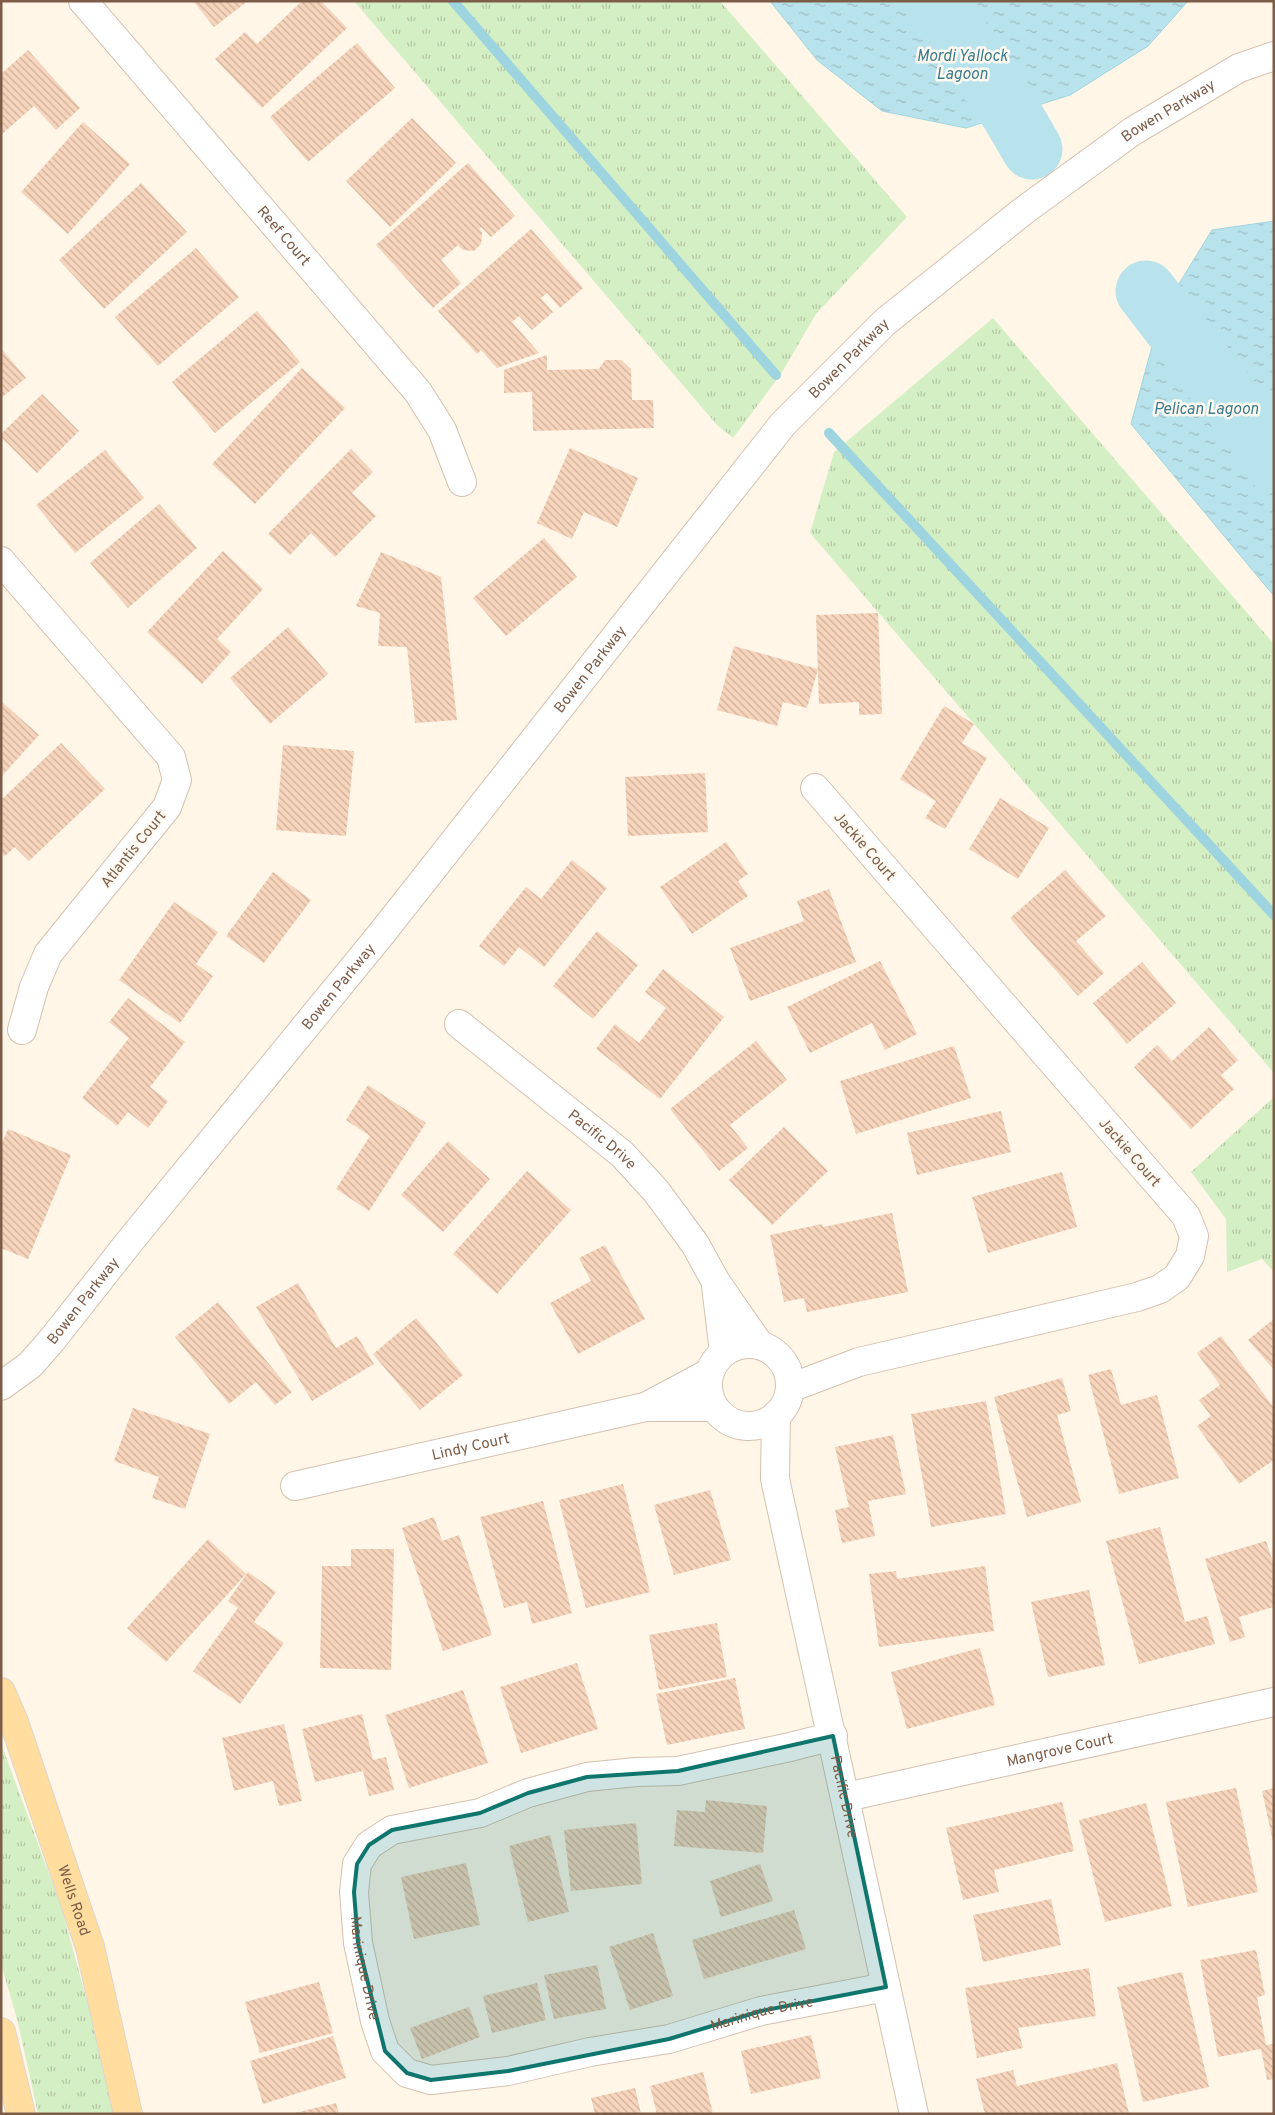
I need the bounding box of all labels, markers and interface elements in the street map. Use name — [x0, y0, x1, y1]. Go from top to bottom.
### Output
water label: Mordi Yallock Lagoon — [916, 47, 1009, 85]
street label: Bowen Parkway — [1118, 76, 1219, 147]
street label: Reef Court — [252, 203, 314, 270]
street label: Bowen Parkway — [806, 315, 894, 404]
water label: Pelican Lagoon — [1154, 400, 1259, 420]
street label: Bowen Parkway — [551, 622, 631, 718]
street label: Atlantis Court — [97, 808, 171, 892]
street label: Jackie Court — [829, 808, 899, 886]
street label: Bowen Parkway — [298, 940, 380, 1035]
street label: Pacific Drive — [563, 1106, 640, 1174]
street label: Jackie Court — [1094, 1114, 1164, 1192]
street label: Bowen Parkway — [44, 1254, 124, 1349]
street label: Lindy Court — [430, 1430, 512, 1466]
street label: Mangrove Court — [1005, 1730, 1115, 1772]
street label: Pacific Drive — [825, 1754, 861, 1840]
street label: Wells Road — [52, 1863, 94, 1939]
street label: Marinique Drive — [345, 1915, 383, 2022]
street label: Marinique Drive — [708, 1993, 815, 2037]

